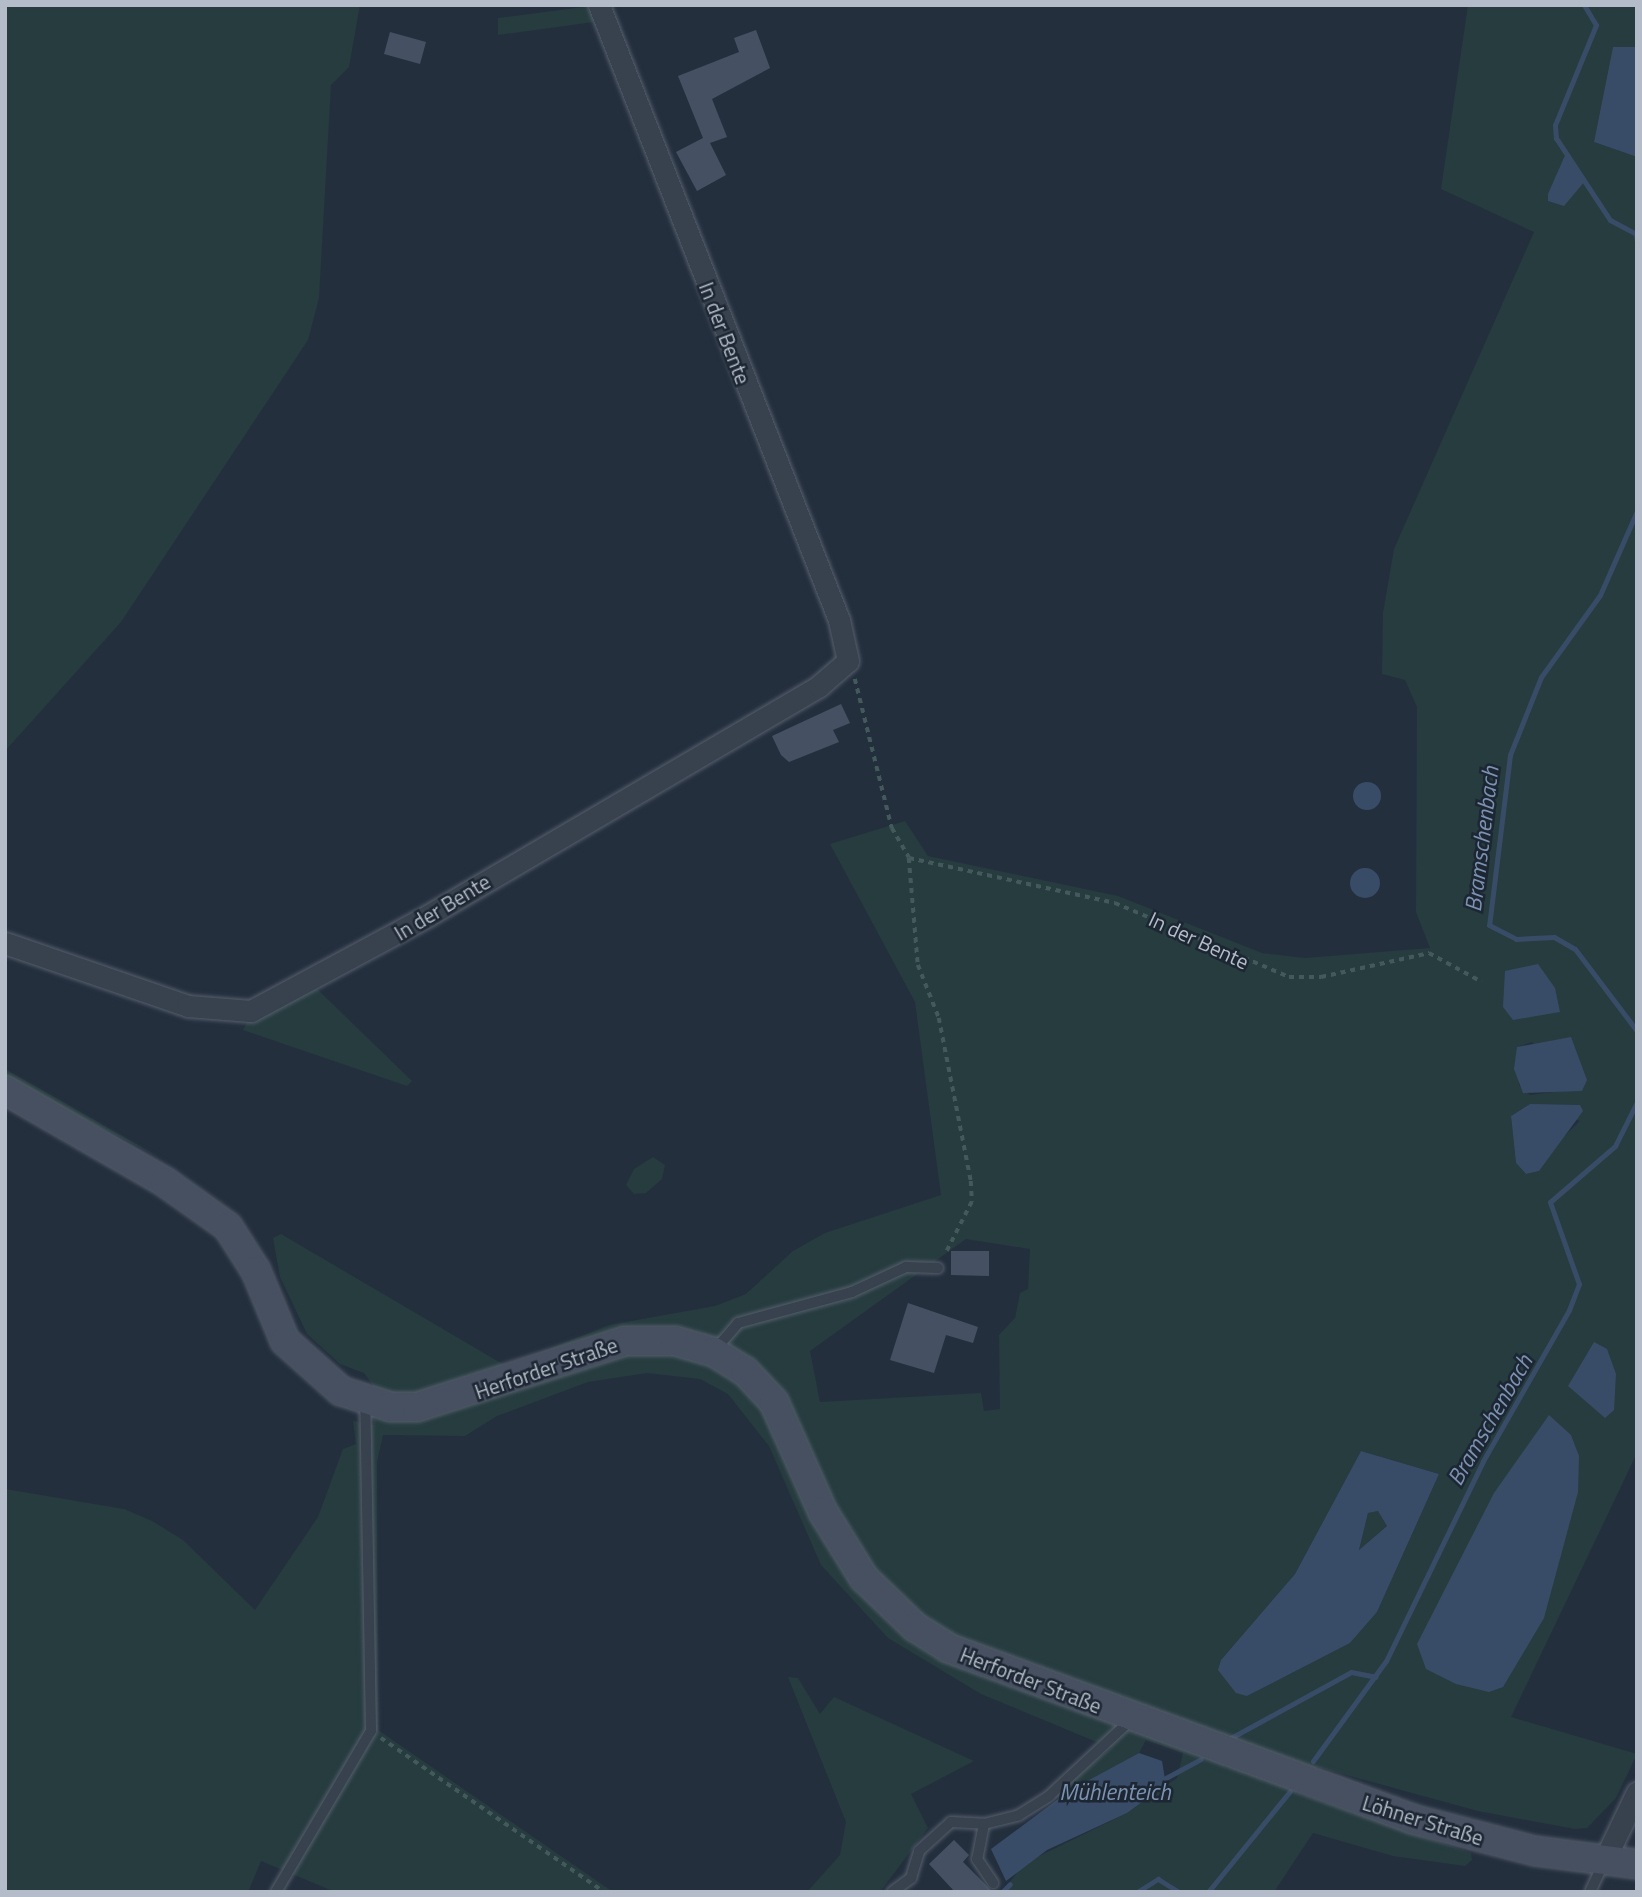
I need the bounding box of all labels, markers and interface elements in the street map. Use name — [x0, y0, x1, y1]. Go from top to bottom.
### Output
street label: In der Bente — [694, 278, 756, 388]
water label: Bramschenbach — [1459, 765, 1505, 913]
street label: In der Bente — [389, 869, 495, 945]
street label: In der Bente — [1145, 906, 1253, 974]
street label: Herforder Straße — [471, 1332, 621, 1404]
water label: Bramschenbach — [1442, 1350, 1538, 1490]
street label: Herforder Straße — [957, 1641, 1105, 1719]
water label: Mühlenteich — [1059, 1778, 1171, 1806]
street label: Löhner Straße — [1360, 1790, 1486, 1850]

